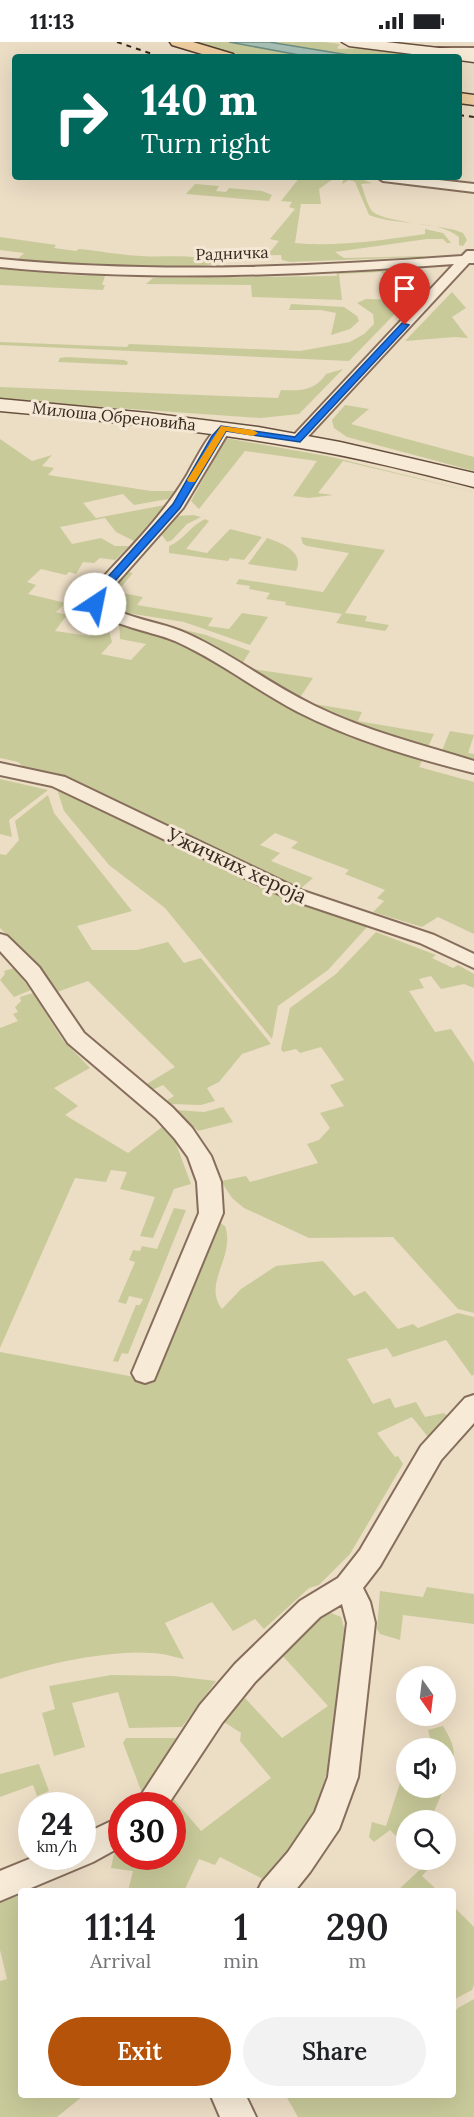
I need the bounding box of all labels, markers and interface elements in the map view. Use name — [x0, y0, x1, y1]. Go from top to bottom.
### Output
text: 11:13 — [30, 7, 75, 35]
text: 140 m — [141, 73, 257, 127]
icon: right — [42, 78, 120, 156]
text: Turn right — [141, 126, 270, 160]
street label: Радничка — [195, 242, 269, 264]
pin — [379, 263, 430, 325]
icon: arrive — [388, 272, 421, 305]
street label: Милоша Обреновића — [31, 397, 197, 435]
position arrow — [63, 572, 127, 636]
street label: Ужичких хероја — [162, 821, 311, 908]
north arrow — [396, 1666, 456, 1726]
map controls — [396, 1666, 456, 1870]
button: sound — [396, 1738, 456, 1798]
speed limit sign: 30 — [108, 1792, 186, 1870]
text: 24 — [41, 1805, 73, 1843]
button: search — [396, 1810, 456, 1870]
text: km/h — [37, 1837, 77, 1856]
text: 11:14 — [85, 1904, 156, 1950]
text: 1 — [234, 1904, 248, 1950]
text: 290 — [326, 1904, 389, 1950]
text: Arrival — [90, 1948, 151, 1973]
text: min — [223, 1948, 259, 1973]
text: m — [348, 1948, 366, 1973]
button: Exit — [48, 2017, 231, 2086]
button: Share — [243, 2017, 426, 2086]

